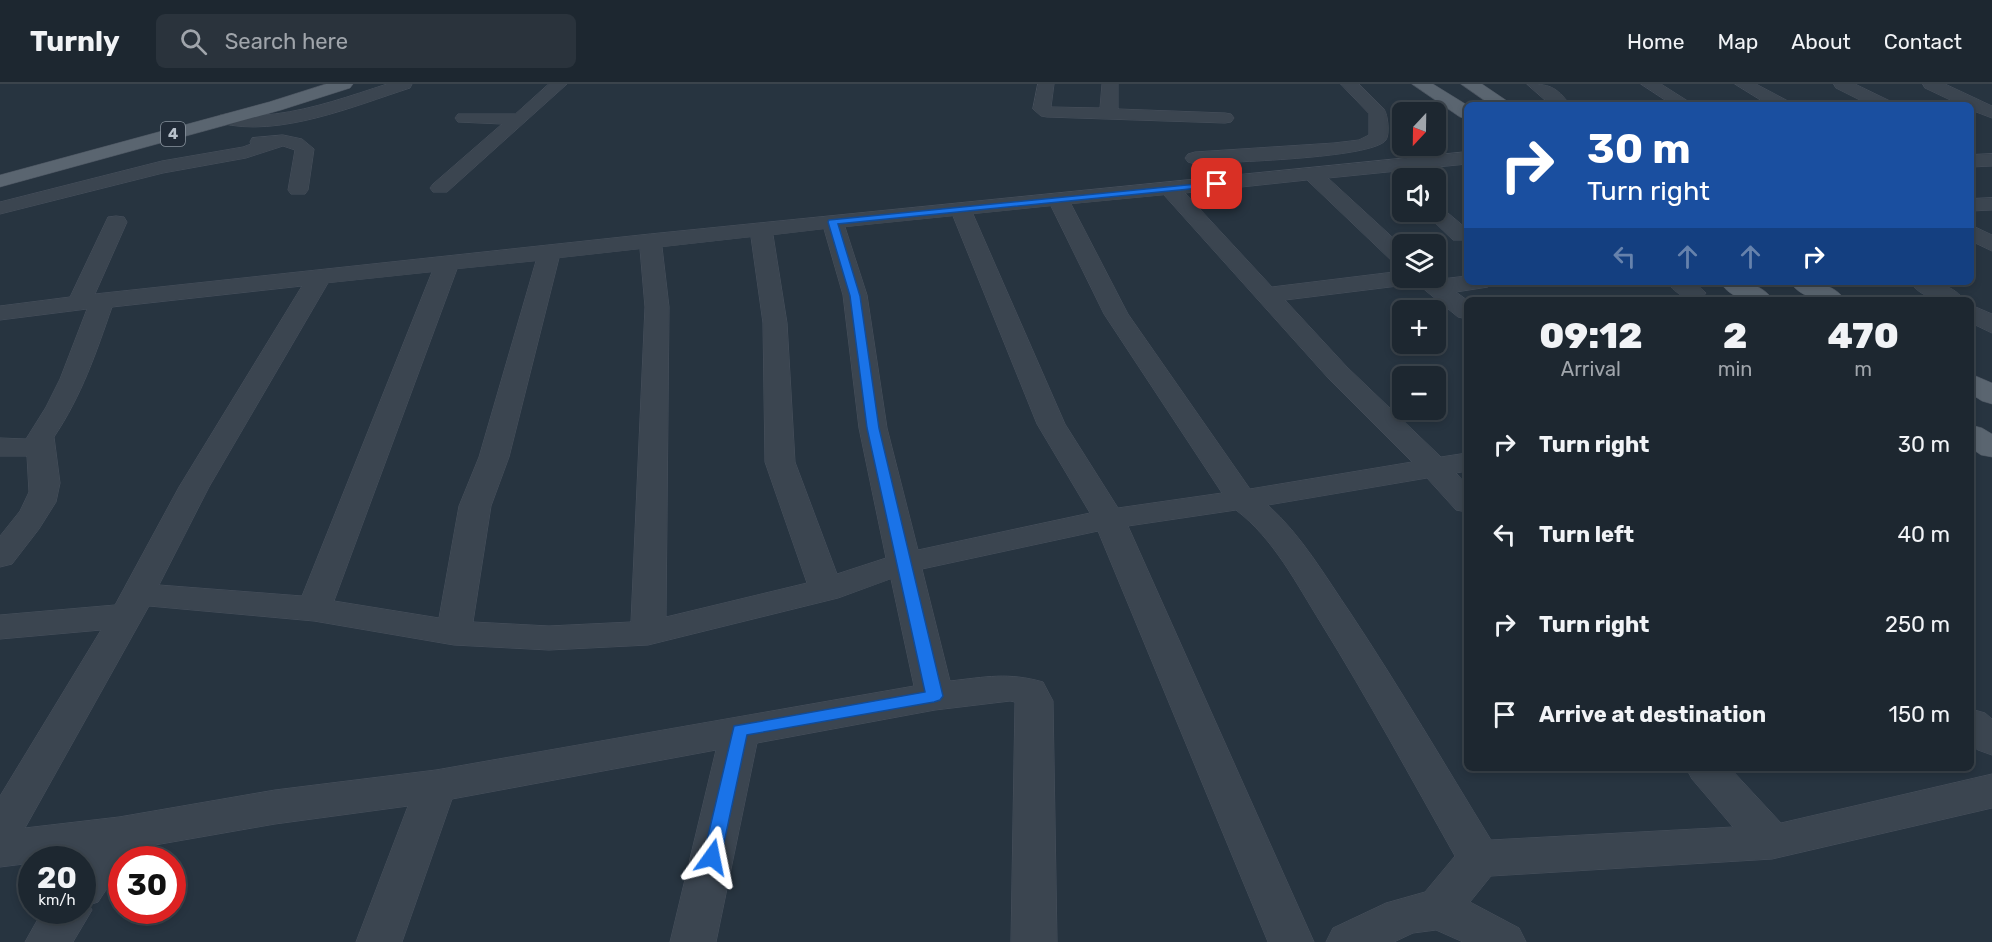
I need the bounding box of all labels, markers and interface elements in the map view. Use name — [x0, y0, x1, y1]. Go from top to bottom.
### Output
search box — [156, 14, 576, 68]
text: Turnly — [30, 25, 120, 58]
icon: search — [177, 25, 210, 58]
text: Search here — [225, 28, 348, 55]
text: Home — [1627, 29, 1684, 54]
text: Map — [1717, 29, 1758, 54]
text: About — [1791, 29, 1851, 54]
text: Contact — [1884, 29, 1962, 54]
north arrow — [1392, 102, 1446, 156]
map controls — [1392, 102, 1446, 420]
road number: 4 — [161, 122, 185, 146]
text: 30 m — [1587, 124, 1691, 174]
icon: right — [1488, 126, 1566, 204]
pin — [1191, 158, 1242, 209]
icon: arrive — [1200, 167, 1233, 200]
button: sound — [1392, 168, 1446, 222]
text: Turn right — [1587, 175, 1710, 207]
button: layers — [1392, 234, 1446, 288]
icon: left — [1608, 240, 1641, 273]
icon: ahead — [1671, 240, 1704, 273]
icon: ahead — [1734, 240, 1767, 273]
icon: right — [1797, 240, 1830, 273]
button: + — [1392, 300, 1446, 354]
text: 09:12 — [1539, 314, 1643, 357]
text: 2 — [1723, 314, 1747, 357]
text: 470 — [1828, 314, 1899, 357]
text: Arrival — [1561, 357, 1621, 381]
text: min — [1718, 357, 1752, 381]
text: m — [1854, 357, 1872, 381]
button: − — [1392, 366, 1446, 420]
icon: right — [1488, 428, 1521, 461]
text: Turn right — [1539, 431, 1649, 458]
text: 30 m — [1898, 431, 1950, 458]
icon: left — [1488, 518, 1521, 551]
text: Turn left — [1539, 521, 1634, 548]
text: 40 m — [1897, 521, 1950, 548]
icon: right — [1488, 608, 1521, 641]
text: Turn right — [1539, 611, 1649, 638]
text: 250 m — [1885, 611, 1950, 638]
icon: arrive — [1488, 698, 1521, 731]
text: Arrive at destination — [1539, 701, 1766, 728]
text: 150 m — [1889, 701, 1950, 728]
position arrow — [680, 825, 744, 889]
speed limit sign: 30 — [108, 846, 186, 924]
text: 20 — [37, 860, 77, 896]
text: km/h — [38, 891, 76, 909]

